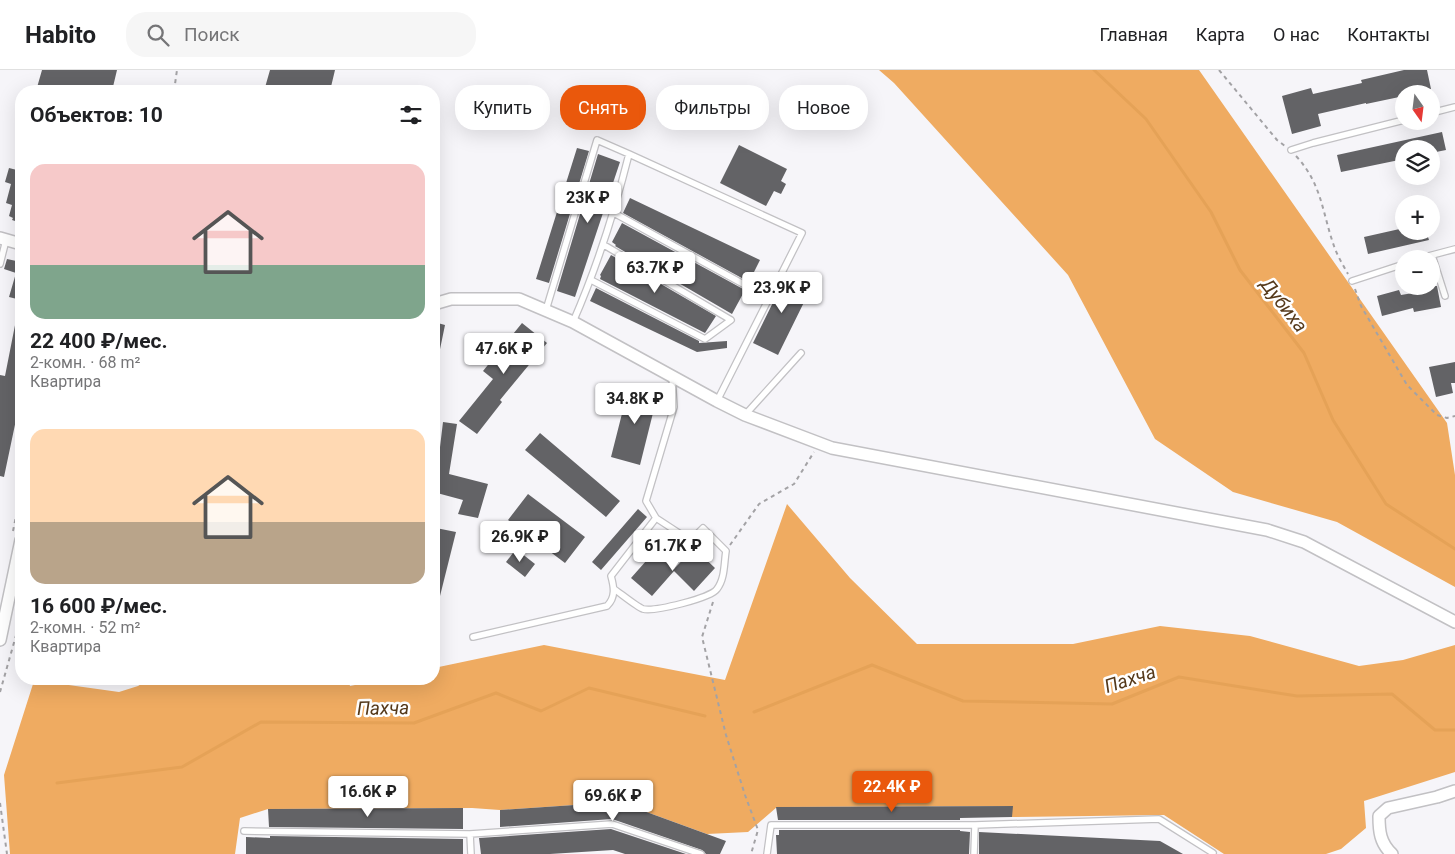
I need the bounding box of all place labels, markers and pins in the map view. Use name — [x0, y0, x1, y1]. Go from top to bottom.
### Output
pin: 23K ₽ — [553, 182, 623, 224]
pin: 63.7K ₽ — [609, 252, 701, 294]
pin: 23.9K ₽ — [736, 272, 828, 314]
pin: 47.6K ₽ — [458, 332, 550, 375]
pin: 34.8K ₽ — [589, 382, 681, 425]
pin: 26.9K ₽ — [474, 520, 566, 563]
pin: 61.7K ₽ — [627, 530, 719, 572]
pin: 22.4K ₽ — [846, 770, 938, 813]
pin: 16.6K ₽ — [322, 776, 414, 818]
pin: 69.6K ₽ — [567, 780, 659, 822]

